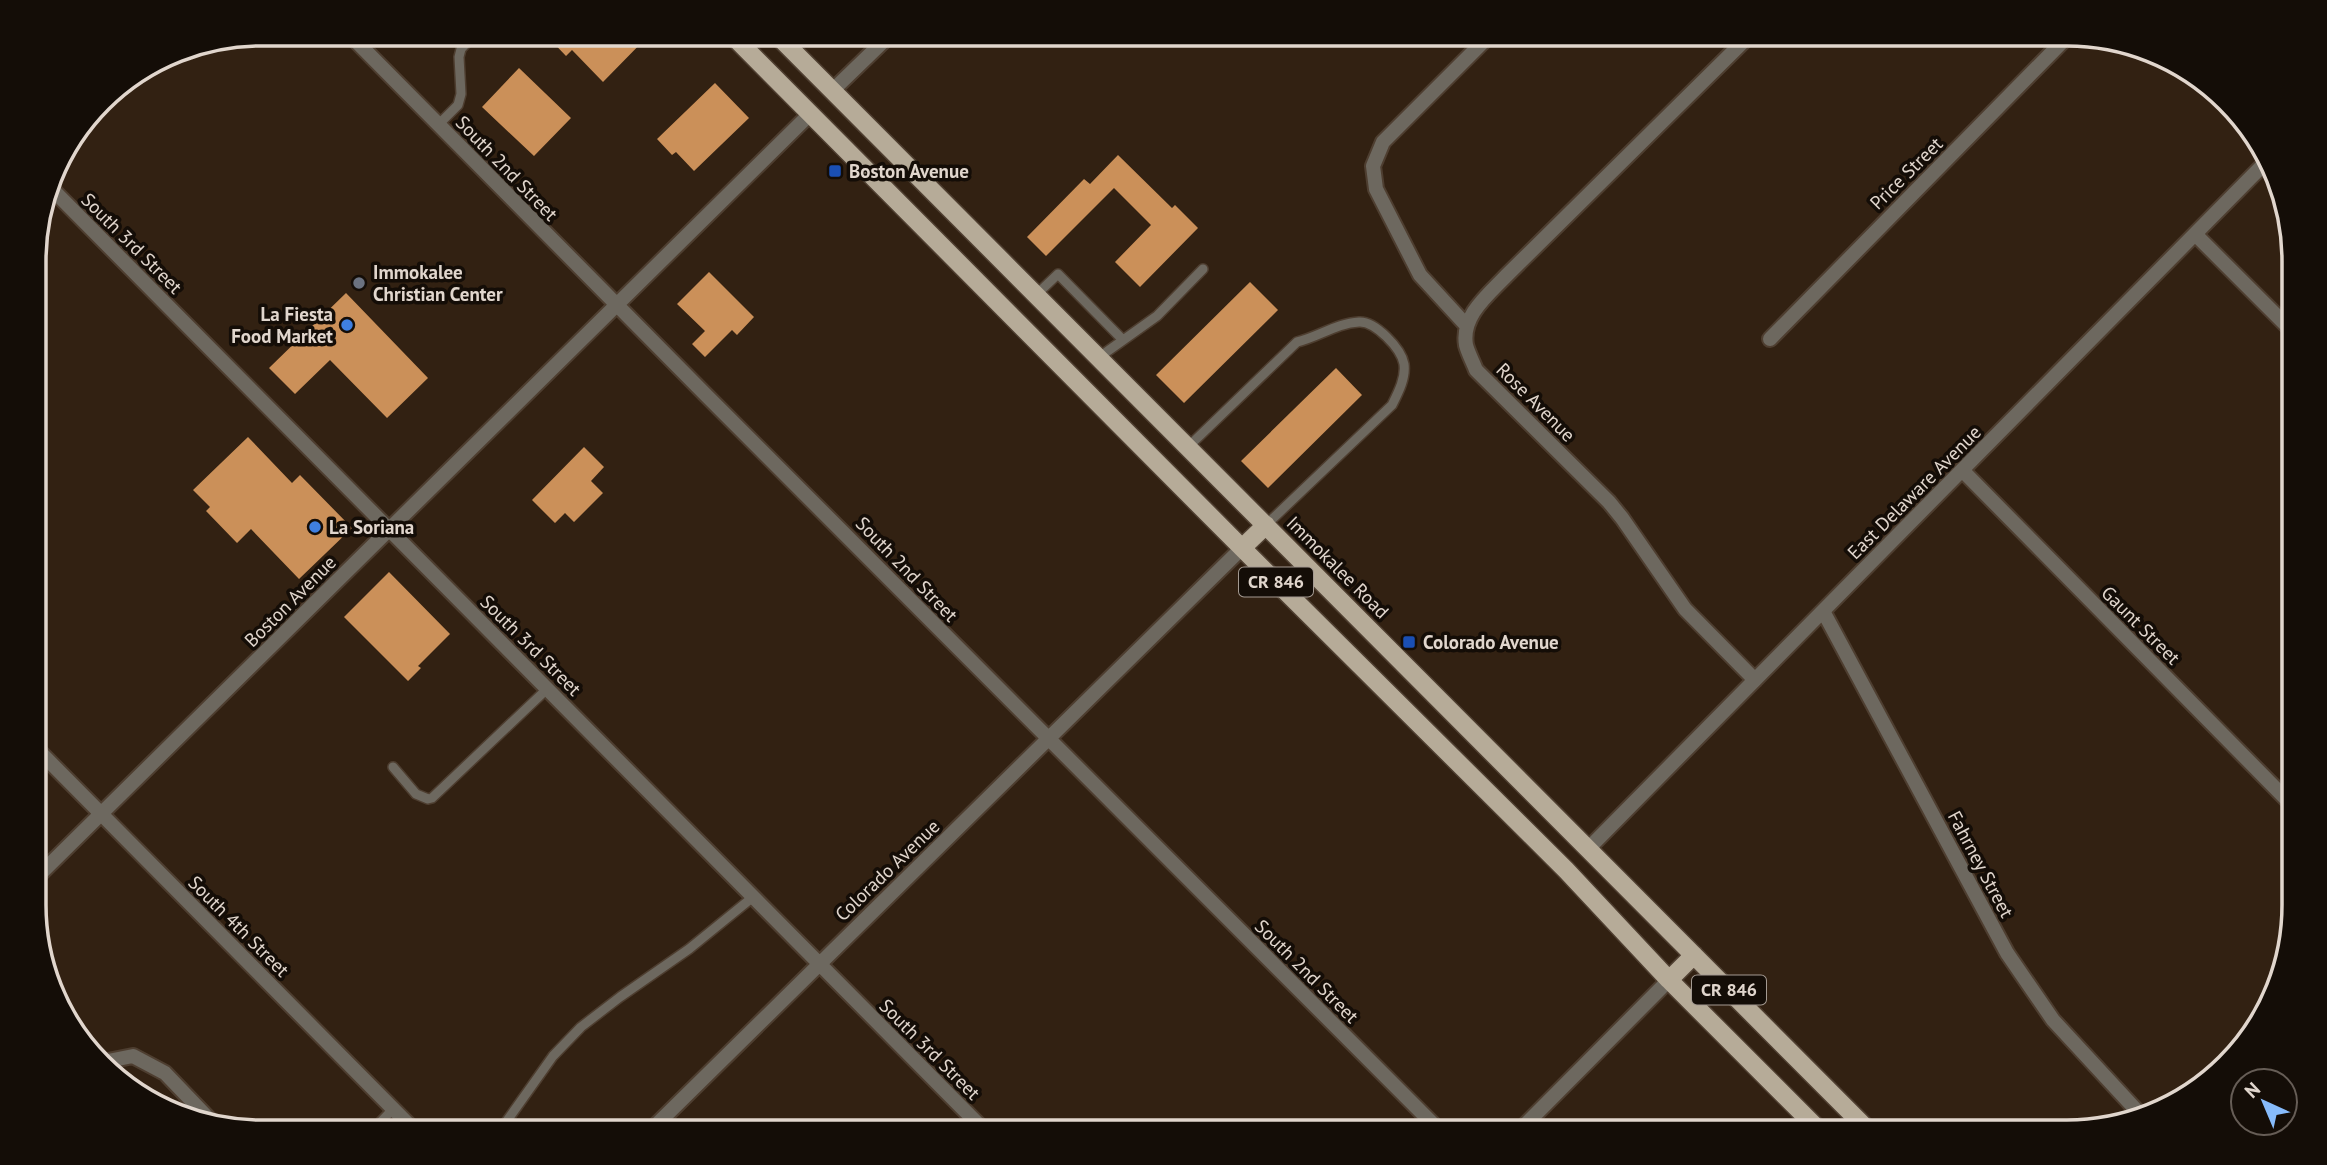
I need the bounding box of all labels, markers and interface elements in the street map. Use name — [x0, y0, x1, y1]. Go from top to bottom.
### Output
street label: South 2nd Street — [451, 110, 564, 226]
street label: Price Street — [1865, 131, 1948, 214]
place label: Boston Avenue — [849, 159, 969, 183]
marker: Boston Avenue — [827, 163, 843, 179]
street label: South 3rd Street — [76, 187, 188, 299]
place label: Immokalee Christian Center — [373, 260, 503, 306]
marker: Immokalee Christian Center — [351, 275, 367, 291]
place label: La Fiesta Food Market — [231, 302, 333, 348]
marker: La Fiesta Food Market — [339, 317, 355, 333]
street label: Rose Avenue — [1491, 357, 1581, 447]
street label: East Delaware Avenue — [1842, 420, 1986, 564]
street label: South 2nd Street — [851, 511, 964, 627]
street label: Immokalee Road — [1282, 511, 1394, 623]
place label: La Soriana — [329, 515, 414, 539]
marker: La Soriana — [307, 519, 323, 535]
street label: Boston Avenue — [239, 550, 341, 652]
road number: CR 846 — [1239, 568, 1313, 596]
street label: Gaunt Street — [2097, 581, 2186, 670]
street label: South 3rd Street — [475, 589, 587, 701]
place label: Colorado Avenue — [1423, 630, 1559, 654]
marker: Colorado Avenue — [1401, 634, 1417, 650]
street label: Fahrney Street — [1943, 806, 2019, 922]
street label: Colorado Avenue — [830, 814, 944, 926]
street label: South 4th Street — [183, 870, 295, 982]
street label: South 2nd Street — [1250, 914, 1364, 1028]
road number: CR 846 — [1692, 975, 1766, 1004]
street label: South 3rd Street — [874, 993, 986, 1105]
north arrow — [2229, 1067, 2299, 1137]
text: N — [2239, 1077, 2265, 1103]

